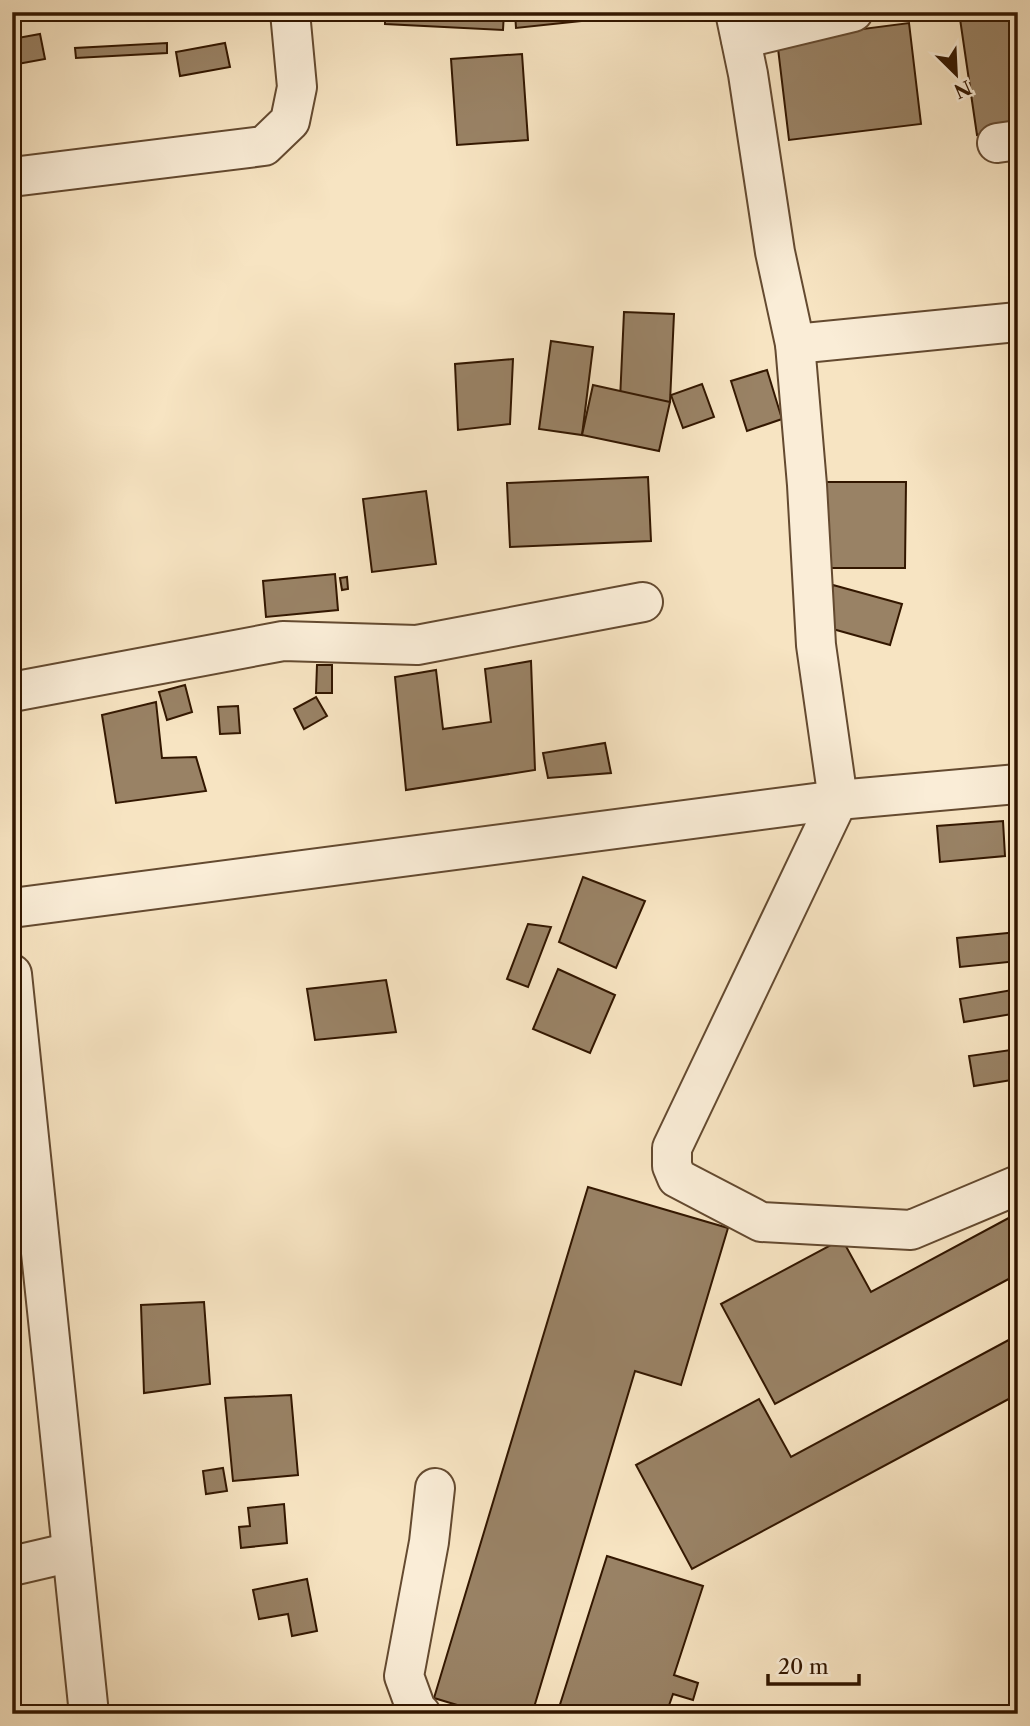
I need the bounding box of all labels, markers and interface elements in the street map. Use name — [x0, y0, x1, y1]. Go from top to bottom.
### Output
north arrow — [922, 38, 992, 108]
text: N — [950, 75, 975, 103]
scale bar — [768, 1642, 858, 1686]
text: 20 m — [778, 1654, 829, 1679]

